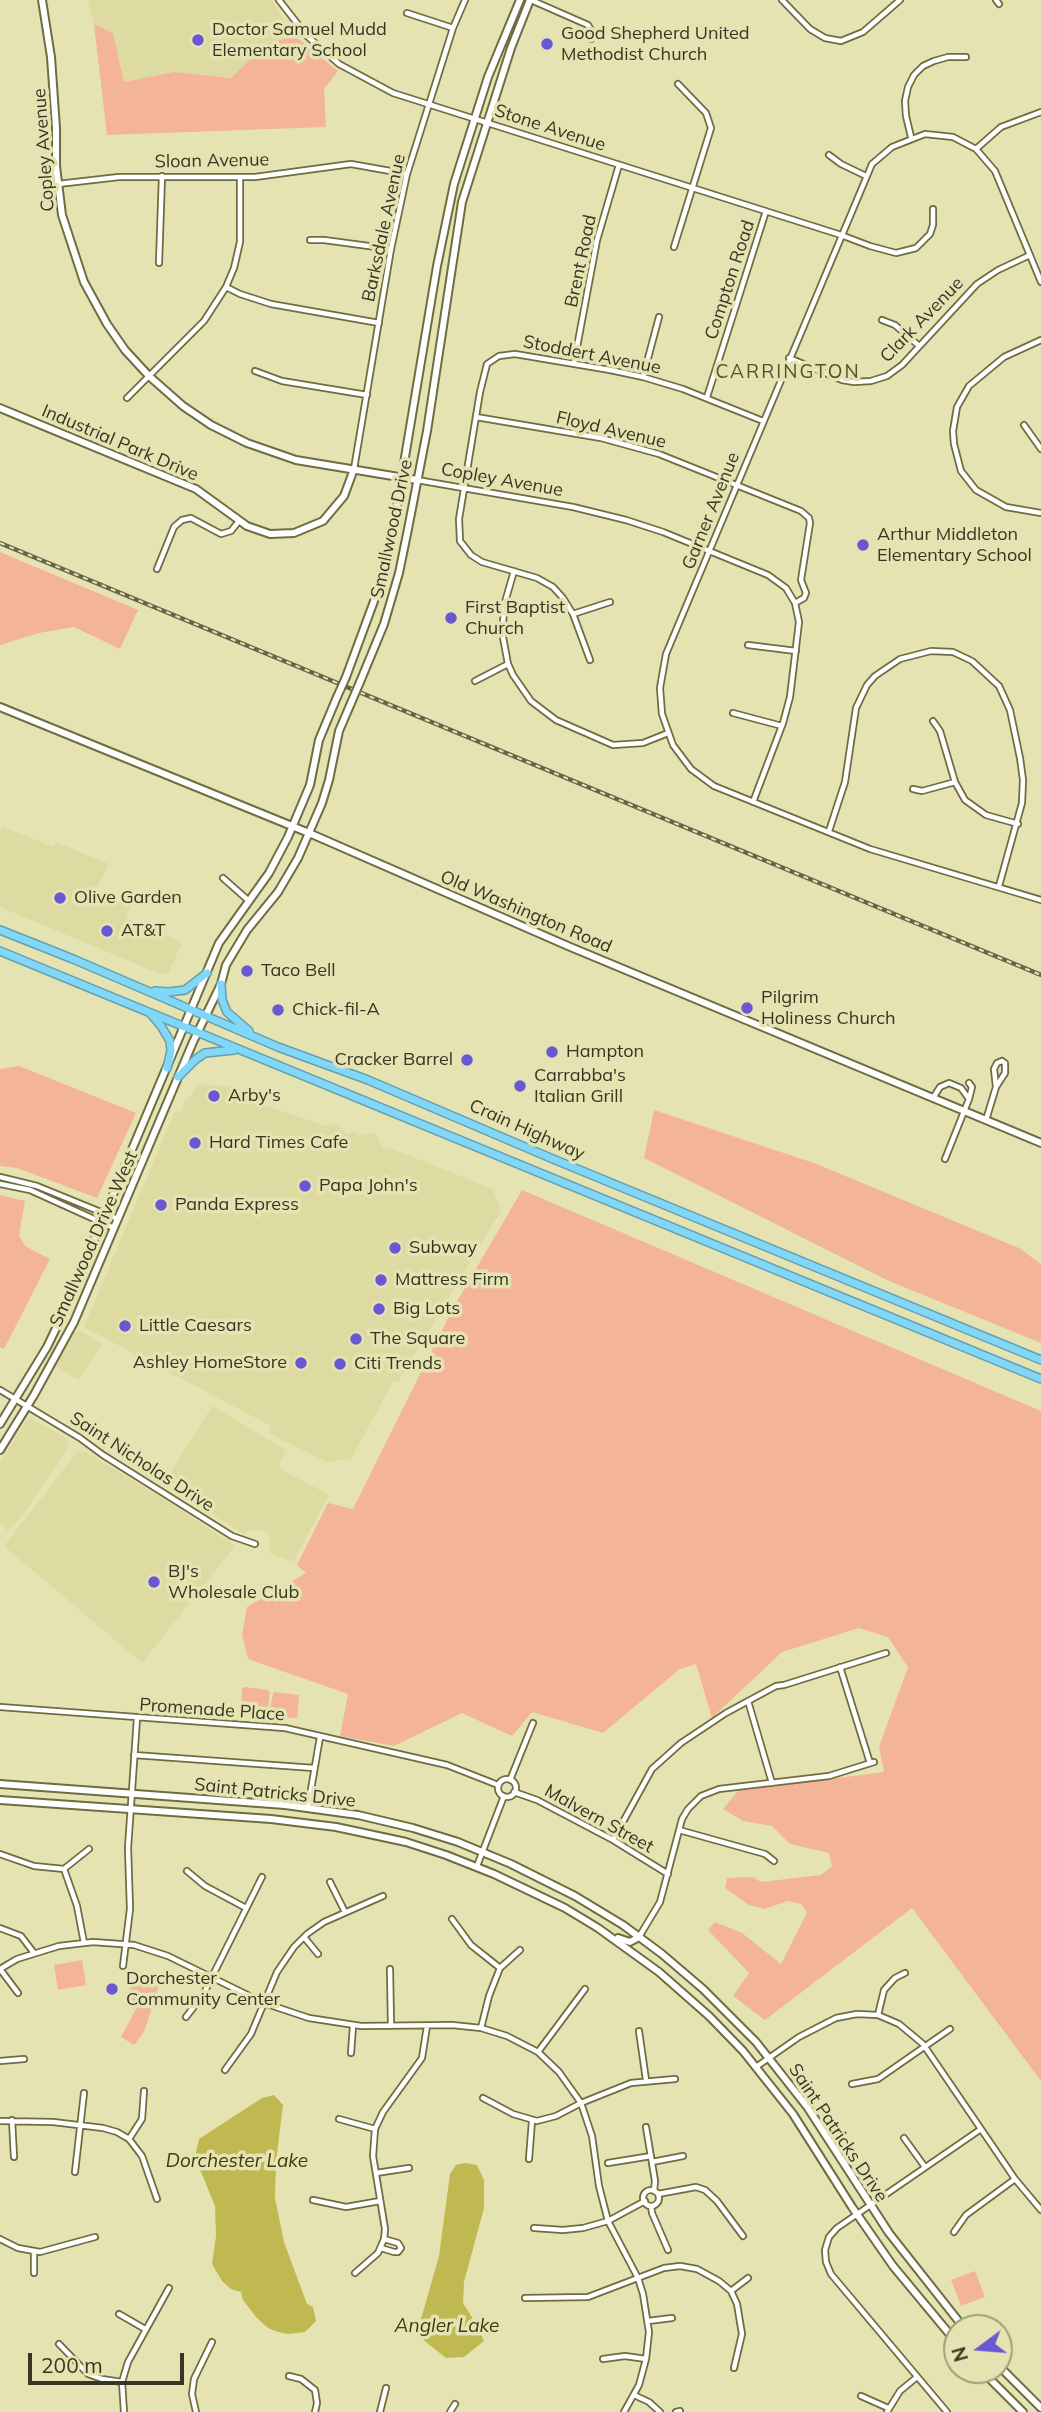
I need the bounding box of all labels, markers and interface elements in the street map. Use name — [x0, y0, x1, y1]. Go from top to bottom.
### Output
place label: Doctor Samuel Mudd Elementary School — [212, 19, 387, 61]
place label: Good Shepherd United Methodist Church — [561, 23, 750, 66]
marker: Doctor Samuel Mudd Elementary School — [190, 32, 206, 48]
marker: Good Shepherd United Methodist Church — [539, 36, 555, 52]
street label: Copley Avenue — [29, 88, 59, 212]
street label: Stone Avenue — [492, 100, 608, 156]
street label: Sloan Avenue — [155, 149, 269, 173]
street label: Barksdale Avenue — [358, 152, 410, 304]
street label: Brent Road — [561, 213, 601, 309]
street label: Compton Road — [701, 218, 759, 342]
street label: Clark Avenue — [876, 273, 968, 367]
street label: Stoddert Avenue — [521, 331, 663, 379]
district label: CARRINGTON — [717, 361, 859, 383]
street label: Industrial Park Drive — [38, 400, 202, 486]
street label: Floyd Avenue — [554, 407, 668, 453]
street label: Garner Avenue — [678, 449, 744, 573]
street label: Smallwood Drive — [367, 458, 417, 600]
street label: Copley Avenue — [439, 459, 565, 501]
place label: Arthur Middleton Elementary School — [877, 524, 1032, 566]
marker: Arthur Middleton Elementary School — [855, 537, 871, 553]
place label: First Baptist Church — [465, 597, 565, 640]
marker: First Baptist Church — [443, 610, 459, 626]
street label: Old Washington Road — [437, 866, 615, 958]
place label: Olive Garden — [74, 887, 182, 909]
marker: Olive Garden — [52, 890, 68, 906]
place label: AT&T — [121, 920, 166, 942]
marker: AT&T — [99, 923, 115, 939]
place label: Taco Bell — [261, 960, 336, 982]
marker: Taco Bell — [239, 963, 255, 979]
place label: Pilgrim Holiness Church — [761, 987, 896, 1030]
place label: Chick-fil-A — [292, 999, 380, 1021]
marker: Pilgrim Holiness Church — [739, 1000, 755, 1016]
marker: Chick-fil-A — [270, 1002, 286, 1018]
place label: Hampton — [566, 1041, 644, 1063]
marker: Hampton — [544, 1044, 560, 1060]
place label: Cracker Barrel — [334, 1049, 453, 1071]
marker: Cracker Barrel — [459, 1052, 475, 1068]
place label: Carrabba's Italian Grill — [534, 1065, 626, 1108]
marker: Carrabba's Italian Grill — [512, 1078, 528, 1094]
place label: Arby's — [228, 1085, 281, 1107]
marker: Arby's — [206, 1088, 222, 1104]
street label: Crain Highway — [466, 1095, 588, 1165]
place label: Hard Times Cafe — [209, 1132, 348, 1154]
marker: Hard Times Cafe — [187, 1135, 203, 1151]
street label: Smallwood Drive West — [45, 1148, 143, 1330]
place label: Papa John's — [319, 1175, 418, 1197]
marker: Papa John's — [297, 1178, 313, 1194]
place label: Panda Express — [175, 1194, 299, 1216]
marker: Panda Express — [153, 1197, 169, 1213]
place label: Subway — [409, 1237, 477, 1259]
marker: Subway — [387, 1240, 403, 1256]
place label: Mattress Firm — [395, 1269, 509, 1291]
marker: Mattress Firm — [373, 1272, 389, 1288]
place label: Big Lots — [393, 1298, 460, 1320]
marker: Big Lots — [371, 1301, 387, 1317]
place label: Little Caesars — [139, 1315, 252, 1337]
marker: Little Caesars — [117, 1318, 133, 1334]
place label: The Square — [370, 1328, 465, 1350]
marker: The Square — [348, 1331, 364, 1347]
place label: Ashley HomeStore — [133, 1352, 287, 1374]
place label: Citi Trends — [354, 1353, 442, 1375]
marker: Ashley HomeStore — [293, 1355, 309, 1371]
marker: Citi Trends — [332, 1356, 348, 1372]
street label: Saint Nicholas Drive — [66, 1407, 218, 1517]
place label: BJ's Wholesale Club — [168, 1561, 299, 1604]
marker: BJ's Wholesale Club — [146, 1574, 162, 1590]
street label: Promenade Place — [139, 1694, 285, 1726]
street label: Saint Patricks Drive — [193, 1774, 357, 1812]
street label: Malvern Street — [541, 1780, 657, 1858]
place label: Dorchester Community Center — [126, 1968, 280, 2010]
marker: Dorchester Community Center — [104, 1981, 120, 1997]
street label: Saint Patricks Drive — [784, 2060, 892, 2206]
water label: Dorchester Lake — [166, 2150, 308, 2172]
north arrow — [943, 2314, 1013, 2384]
water label: Angler Lake — [395, 2315, 499, 2337]
scale bar — [32, 2338, 187, 2382]
text: N — [946, 2344, 973, 2364]
text: 200 m — [41, 2352, 103, 2378]

